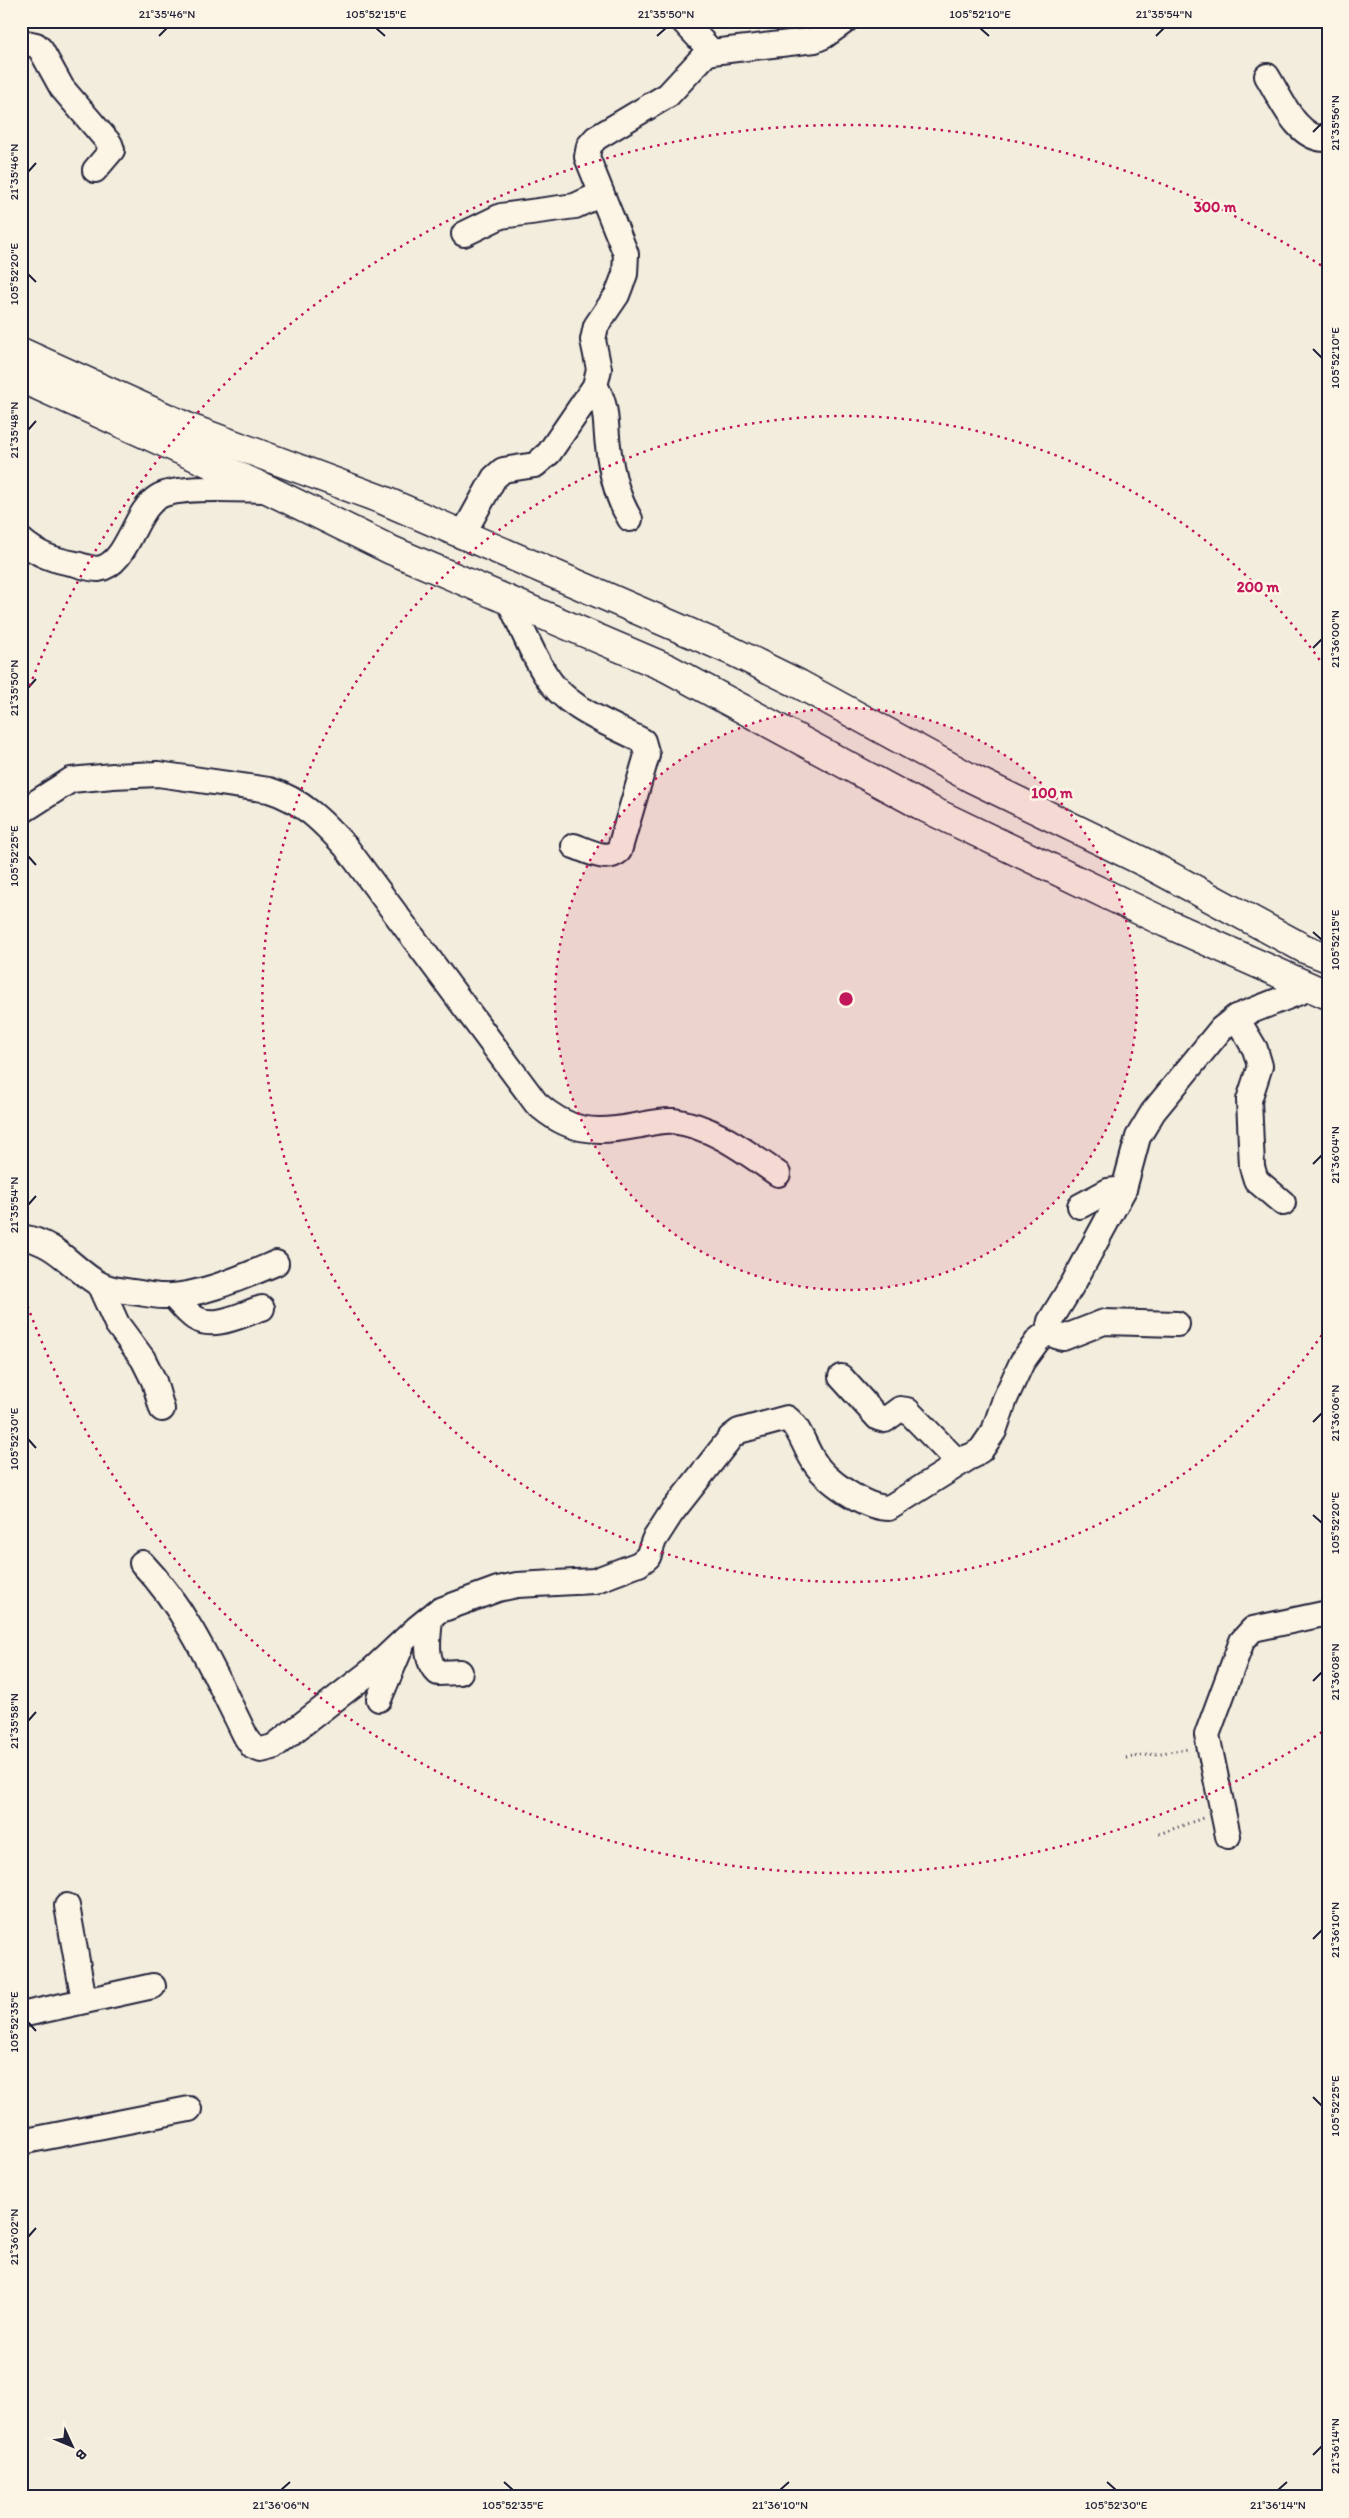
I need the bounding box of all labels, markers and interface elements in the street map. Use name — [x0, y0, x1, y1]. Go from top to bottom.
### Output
text: 21°35'46"N — [139, 7, 195, 21]
text: 105°52'15"E — [346, 7, 407, 21]
text: 21°35'50"N — [638, 7, 694, 21]
text: 105°52'10"E — [949, 7, 1011, 21]
text: 21°35'54"N — [1136, 7, 1192, 21]
text: 21°35'56"N — [1328, 95, 1342, 151]
text: 21°35'46"N — [7, 144, 21, 200]
text: 300 m — [1194, 198, 1237, 216]
text: 105°52'20"E — [7, 242, 21, 305]
text: 105°52'10"E — [1328, 327, 1342, 389]
text: 21°35'48"N — [7, 402, 21, 458]
text: 200 m — [1237, 578, 1280, 596]
text: 21°36'00"N — [1328, 610, 1342, 668]
text: 21°35'50"N — [7, 660, 21, 716]
text: 100 m — [1031, 784, 1073, 802]
text: 105°52'25"E — [7, 825, 21, 887]
text: 105°52'15"E — [1328, 909, 1342, 970]
centre of rings — [837, 990, 855, 1008]
text: 21°36'04"N — [1328, 1126, 1342, 1184]
text: 21°35'54"N — [7, 1177, 21, 1233]
text: 21°36'06"N — [1328, 1385, 1342, 1441]
text: 105°52'30"E — [7, 1407, 21, 1470]
text: 105°52'20"E — [1328, 1491, 1342, 1554]
text: 21°36'08"N — [1328, 1644, 1342, 1701]
text: 21°35'58"N — [7, 1693, 21, 1749]
text: 21°36'10"N — [1328, 1902, 1342, 1958]
text: 105°52'35"E — [7, 1991, 21, 2053]
text: 105°52'25"E — [1328, 2075, 1342, 2137]
text: 21°36'02"N — [7, 2209, 21, 2265]
text: 21°36'14"N — [1328, 2418, 1342, 2474]
north arrow — [48, 2420, 98, 2470]
text: B — [72, 2446, 90, 2464]
text: 21°36'06"N — [253, 2498, 309, 2512]
text: 105°52'35"E — [482, 2498, 544, 2512]
text: 21°36'10"N — [752, 2498, 808, 2512]
text: 105°52'30"E — [1085, 2498, 1148, 2512]
text: 21°36'14"N — [1250, 2498, 1306, 2512]

